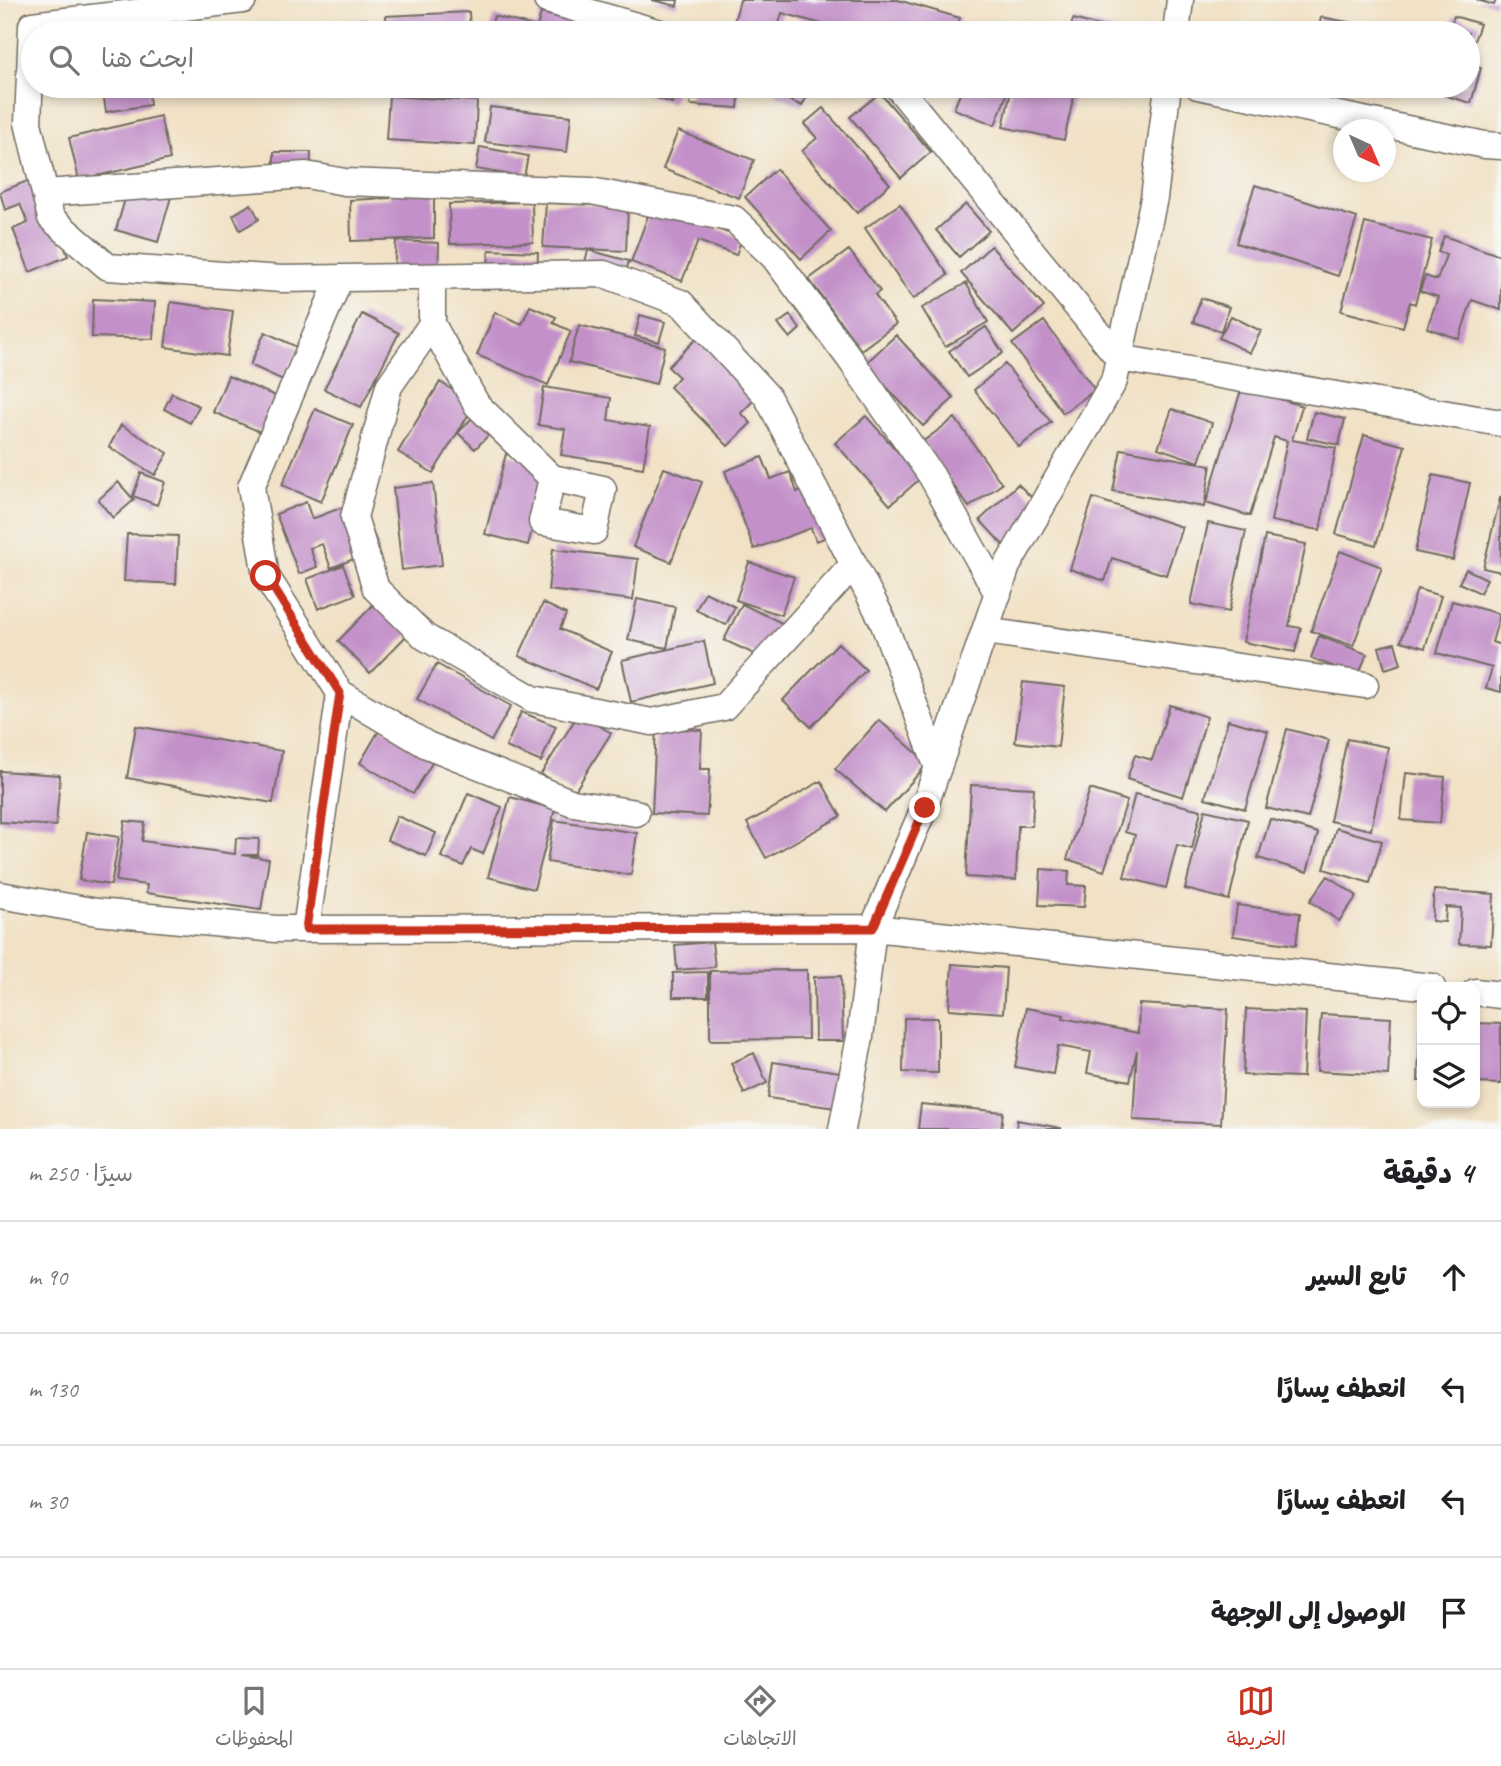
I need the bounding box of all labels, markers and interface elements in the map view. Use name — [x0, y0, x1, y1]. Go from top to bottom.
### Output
search box — [21, 21, 1480, 98]
icon: search — [45, 41, 83, 79]
text: ابحث هنا — [101, 42, 194, 75]
north arrow — [1333, 119, 1396, 182]
route start — [250, 560, 281, 591]
route end — [909, 792, 940, 823]
map controls — [1417, 982, 1480, 1108]
button: locate — [1417, 982, 1480, 1045]
button: layers — [1417, 1045, 1480, 1108]
text: 4 دقيقة — [1383, 1154, 1473, 1192]
text: سيرًا · 250 m — [28, 1159, 133, 1188]
icon: ahead — [1435, 1258, 1473, 1296]
text: تابع السير — [1307, 1260, 1406, 1293]
text: 90 m — [28, 1263, 67, 1292]
icon: left — [1435, 1370, 1473, 1408]
text: انعطف يسارًا — [1277, 1372, 1406, 1405]
text: 130 m — [28, 1375, 78, 1404]
icon: left — [1435, 1482, 1473, 1520]
text: انعطف يسارًا — [1277, 1484, 1406, 1517]
text: 30 m — [28, 1487, 67, 1516]
icon: arrive — [1435, 1594, 1473, 1632]
text: الوصول إلى الوجهة — [1211, 1596, 1406, 1629]
tab: المحفوظات — [215, 1682, 293, 1755]
tab: الاتجاهات — [723, 1682, 797, 1755]
tab: الخريطة — [1227, 1682, 1286, 1755]

